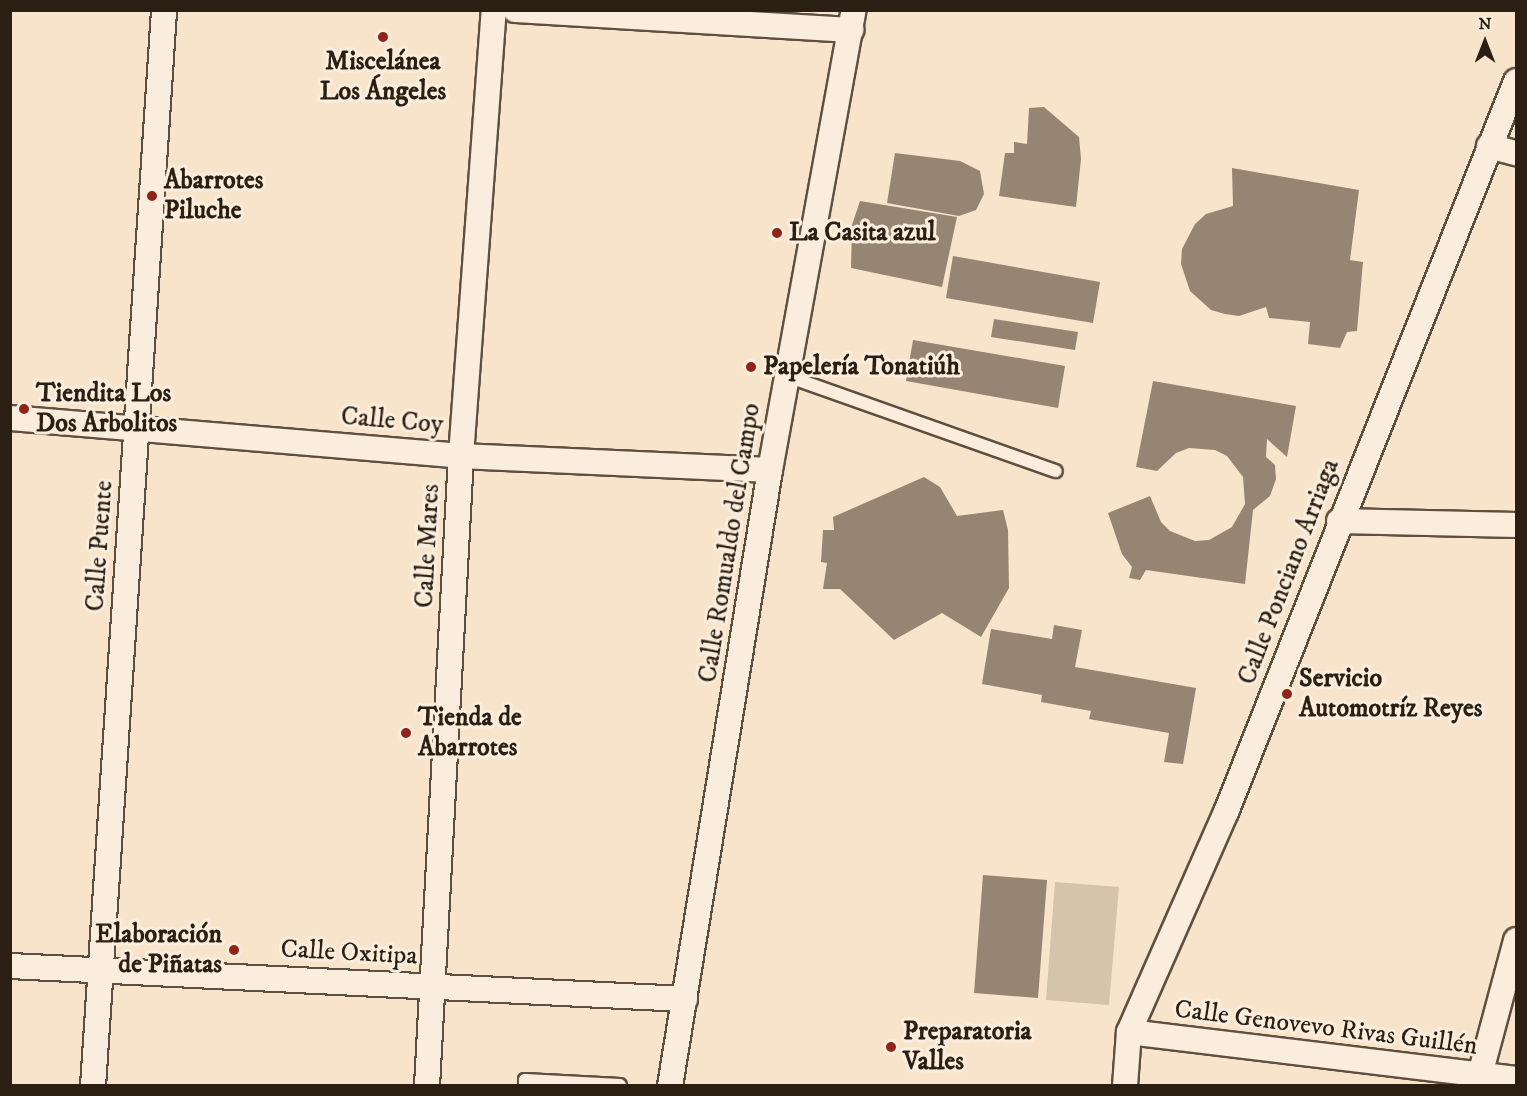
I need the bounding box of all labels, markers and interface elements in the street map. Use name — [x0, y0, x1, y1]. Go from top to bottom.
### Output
north arrow — [1455, 12, 1515, 72]
text: N — [1478, 14, 1492, 34]
marker: Miscelánea Los Ángeles — [376, 30, 390, 44]
place label: Miscelánea Los Ángeles — [320, 46, 446, 107]
place label: Abarrotes Piluche — [164, 165, 264, 226]
marker: Abarrotes Piluche — [145, 189, 159, 203]
place label: La Casita azul — [789, 217, 936, 249]
marker: La Casita azul — [770, 226, 784, 240]
place label: Papelería Tonatiúh — [763, 351, 960, 383]
marker: Papelería Tonatiúh — [744, 360, 758, 374]
place label: Tiendita Los Dos Arbolitos — [36, 378, 177, 440]
street label: Calle Coy — [340, 401, 444, 441]
street label: Calle Romualdo del Campo — [692, 401, 768, 685]
marker: Tiendita Los Dos Arbolitos — [17, 402, 31, 416]
street label: Calle Ponciano Arriaga — [1232, 455, 1346, 689]
street label: Calle Puente — [80, 479, 120, 613]
street label: Calle Mares — [409, 483, 447, 609]
place label: Servicio Automotríz Reyes — [1299, 663, 1482, 724]
marker: Servicio Automotríz Reyes — [1280, 687, 1294, 701]
place label: Tienda de Abarrotes — [418, 702, 522, 764]
marker: Tienda de Abarrotes — [399, 726, 413, 740]
place label: Elaboración de Piñatas — [95, 919, 222, 981]
street label: Calle Oxitipa — [280, 934, 418, 972]
marker: Elaboración de Piñatas — [227, 943, 241, 957]
street label: Calle Genovevo Rivas Guillén — [1173, 994, 1479, 1062]
place label: Preparatoria Valles — [903, 1016, 1032, 1078]
marker: Preparatoria Valles — [884, 1040, 898, 1054]

